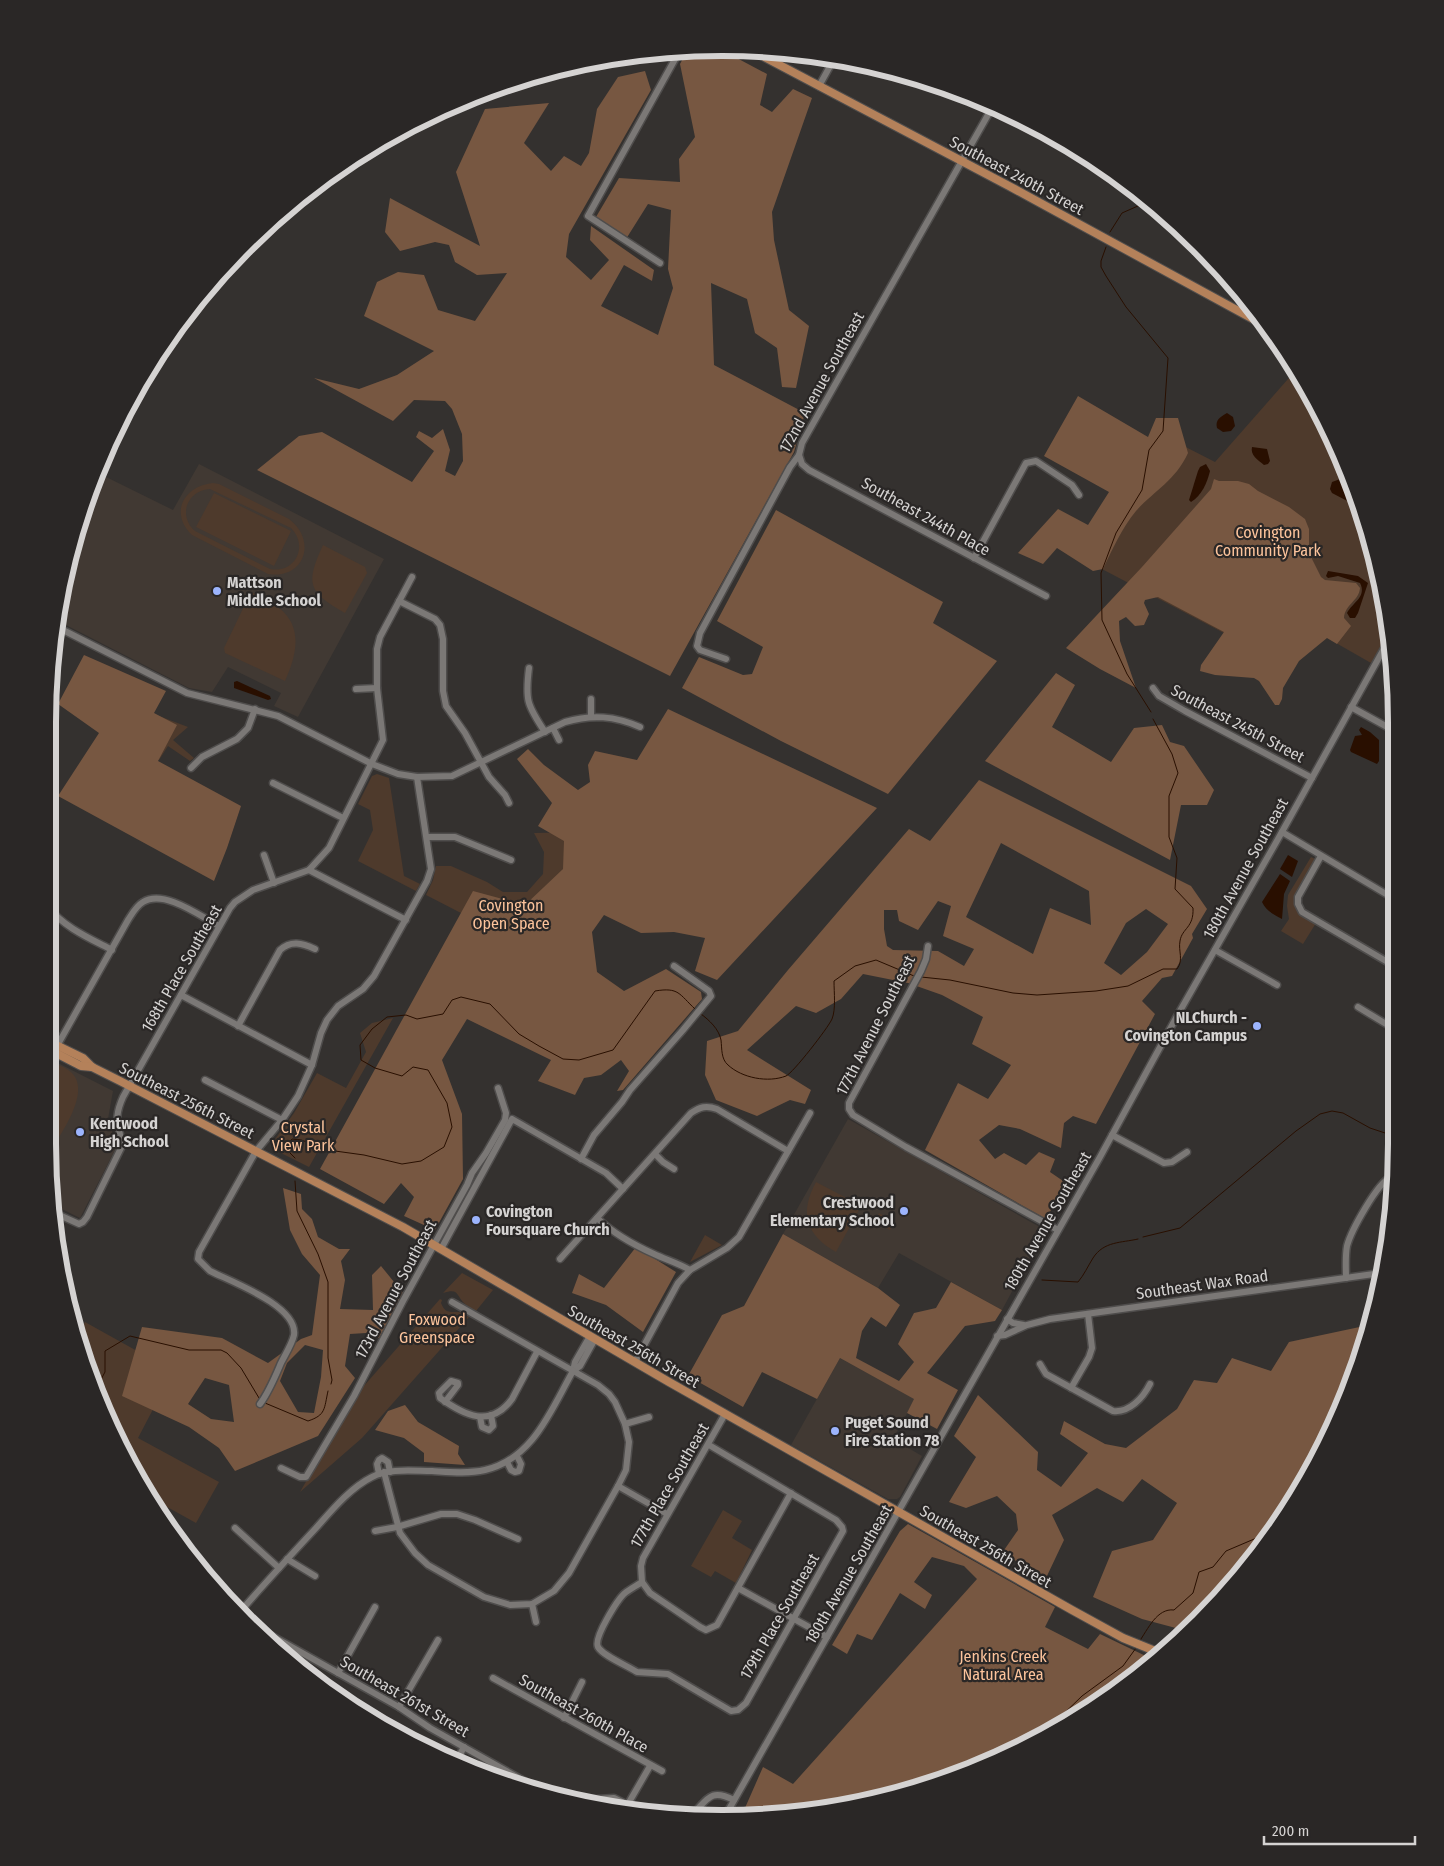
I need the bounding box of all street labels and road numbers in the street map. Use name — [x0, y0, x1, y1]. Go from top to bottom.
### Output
street label: Southeast 240th Street — [946, 132, 1088, 219]
street label: 172nd Avenue Southeast — [775, 308, 868, 456]
street label: Southeast 244th Place — [858, 473, 993, 560]
street label: Southeast 245th Street — [1168, 680, 1308, 767]
street label: 180th Avenue Southeast — [1199, 794, 1292, 942]
street label: 168th Place Southeast — [137, 901, 226, 1035]
street label: 177th Avenue Southeast — [832, 951, 919, 1098]
street label: Southeast 256th Street — [116, 1058, 258, 1143]
street label: 180th Avenue Southeast — [1000, 1148, 1095, 1294]
street label: 173rd Avenue Southeast — [351, 1216, 441, 1362]
street label: Southeast Wax Road — [1135, 1266, 1269, 1303]
street label: Southeast 256th Street — [565, 1301, 704, 1392]
street label: 177th Place Southeast — [626, 1419, 713, 1551]
street label: 180th Avenue Southeast — [801, 1501, 896, 1647]
street label: Southeast 256th Street — [917, 1501, 1056, 1592]
street label: 179th Place Southeast — [736, 1549, 824, 1683]
street label: Southeast 261st Street — [337, 1652, 473, 1741]
street label: Southeast 260th Place — [516, 1670, 652, 1757]

